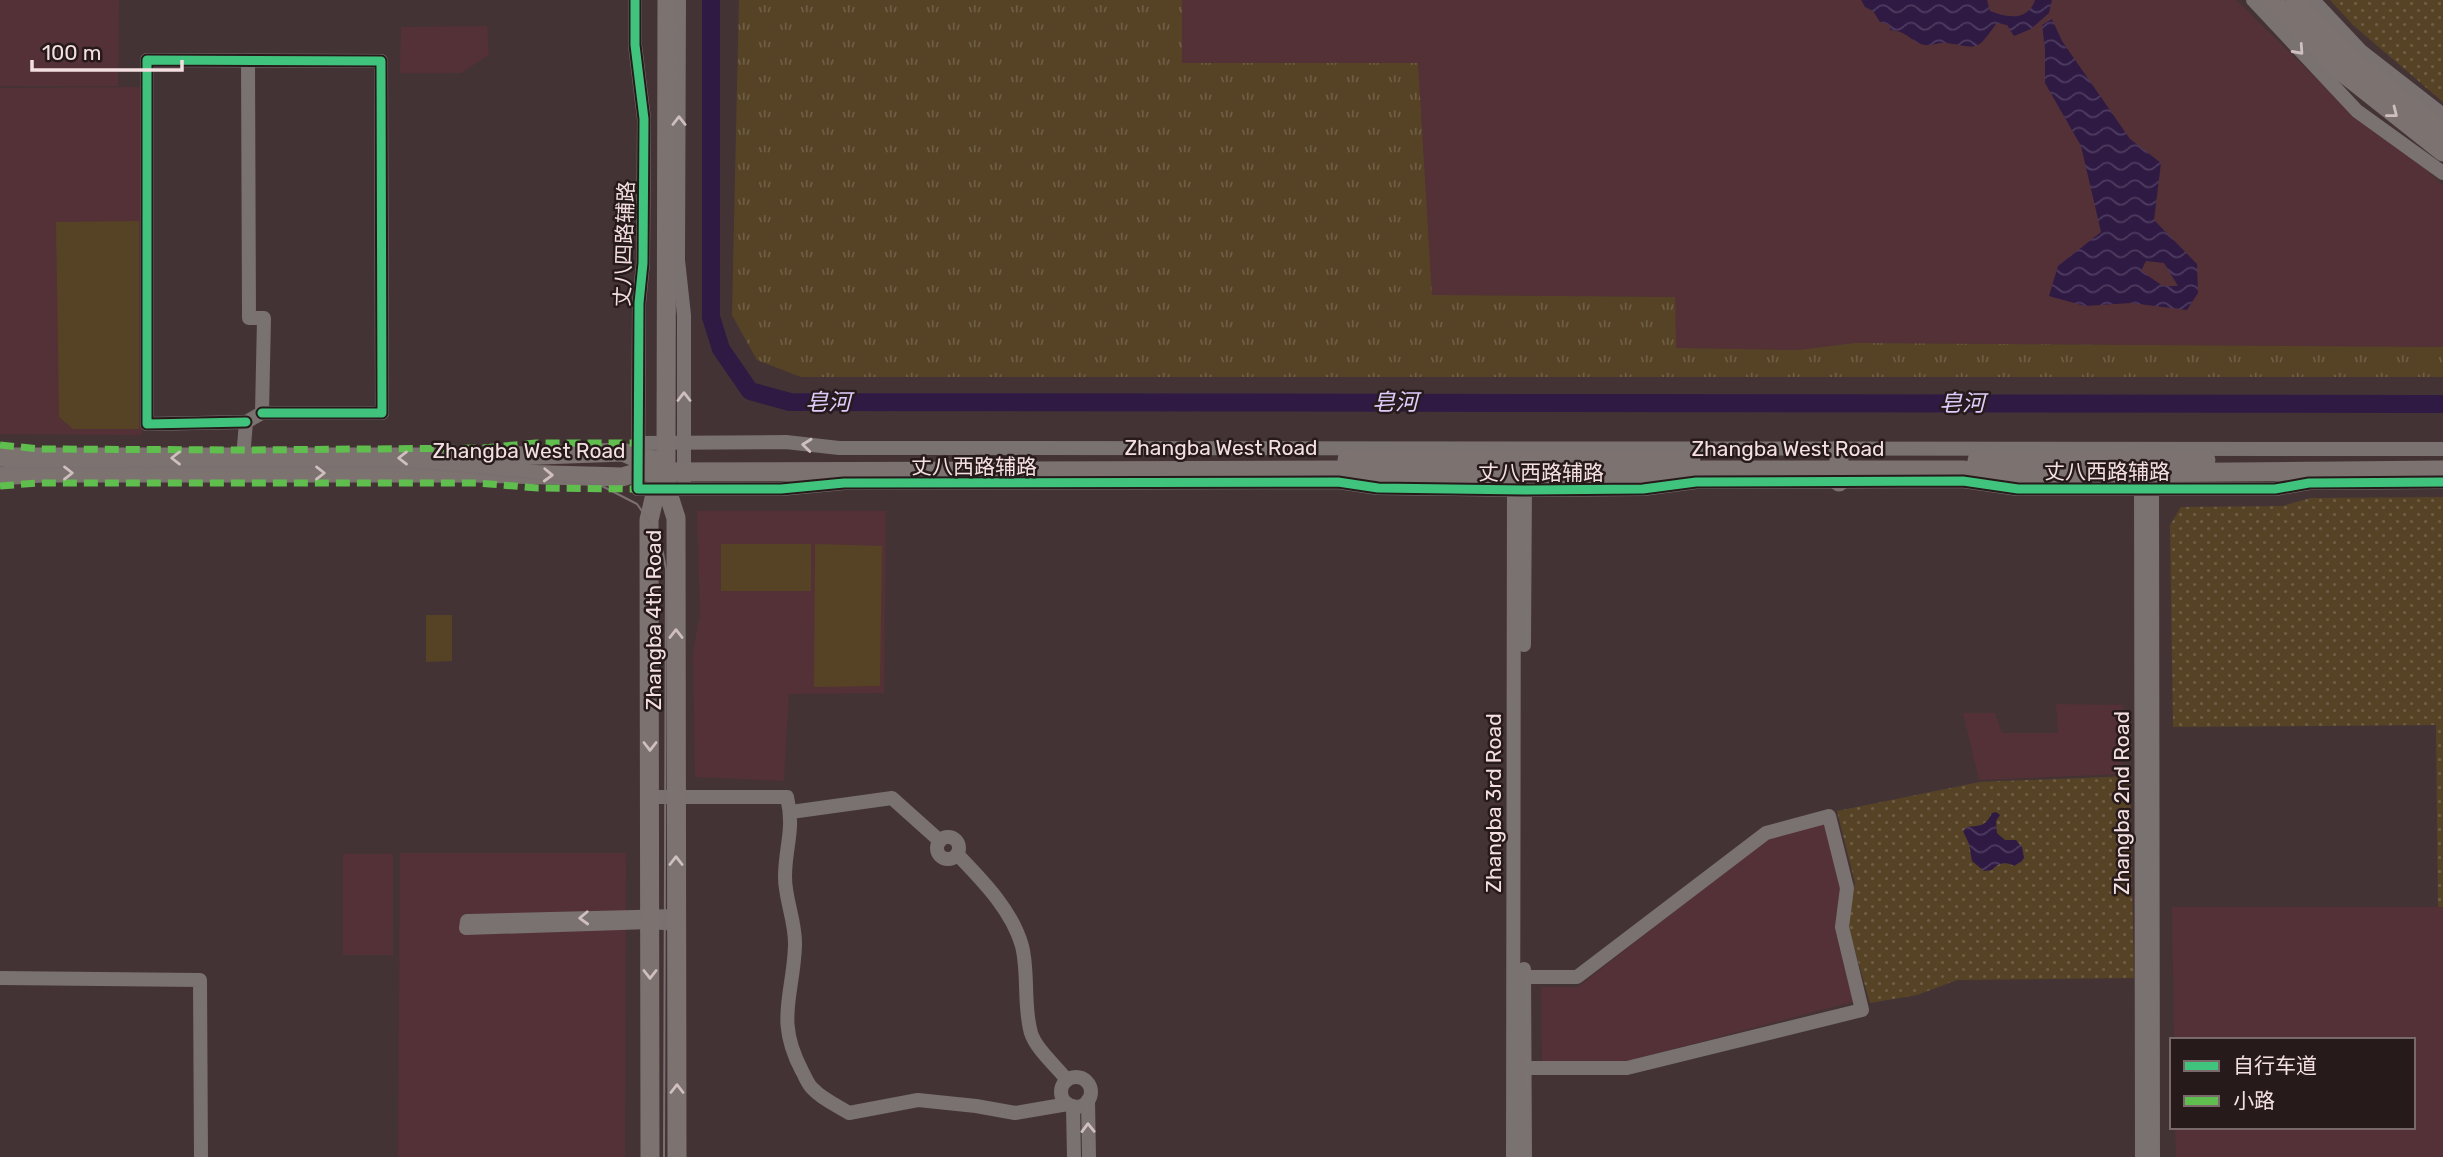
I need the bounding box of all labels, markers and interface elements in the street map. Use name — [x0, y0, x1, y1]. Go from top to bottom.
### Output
scale bar — [32, 28, 182, 72]
text: 100 m — [42, 40, 101, 65]
one-way arrow — [2291, 42, 2304, 55]
one-way arrow — [2385, 105, 2398, 117]
one-way arrow — [671, 115, 687, 126]
street label: 丈八四路辅路 — [609, 181, 639, 307]
water label: 皂河 — [805, 388, 855, 416]
water label: 皂河 — [1372, 388, 1422, 416]
water label: 皂河 — [1939, 389, 1989, 417]
one-way arrow — [676, 391, 692, 402]
street label: Zhangba West Road — [1124, 435, 1318, 460]
street label: Zhangba West Road — [1691, 436, 1885, 461]
one-way arrow — [801, 437, 813, 452]
street label: Zhangba West Road — [432, 438, 626, 463]
one-way arrow — [170, 450, 180, 466]
one-way arrow — [397, 450, 408, 466]
street label: 丈八西路辅路 — [911, 454, 1037, 479]
street label: 丈八西路辅路 — [2044, 459, 2170, 484]
street label: 丈八西路辅路 — [1478, 460, 1604, 485]
one-way arrow — [63, 465, 74, 481]
one-way arrow — [315, 465, 326, 481]
one-way arrow — [543, 467, 553, 483]
street label: Zhangba 4th Road — [641, 530, 666, 710]
one-way arrow — [668, 628, 684, 639]
street label: Zhangba 2nd Road — [2109, 711, 2134, 895]
street label: Zhangba 3rd Road — [1481, 713, 1506, 893]
one-way arrow — [642, 742, 658, 752]
one-way arrow — [668, 856, 684, 866]
one-way arrow — [578, 911, 589, 926]
one-way arrow — [642, 969, 658, 980]
legend — [2170, 1038, 2415, 1129]
text: 自行车道 — [2233, 1053, 2317, 1078]
one-way arrow — [669, 1083, 685, 1094]
text: 小路 — [2233, 1088, 2275, 1113]
one-way arrow — [1081, 1123, 1096, 1134]

